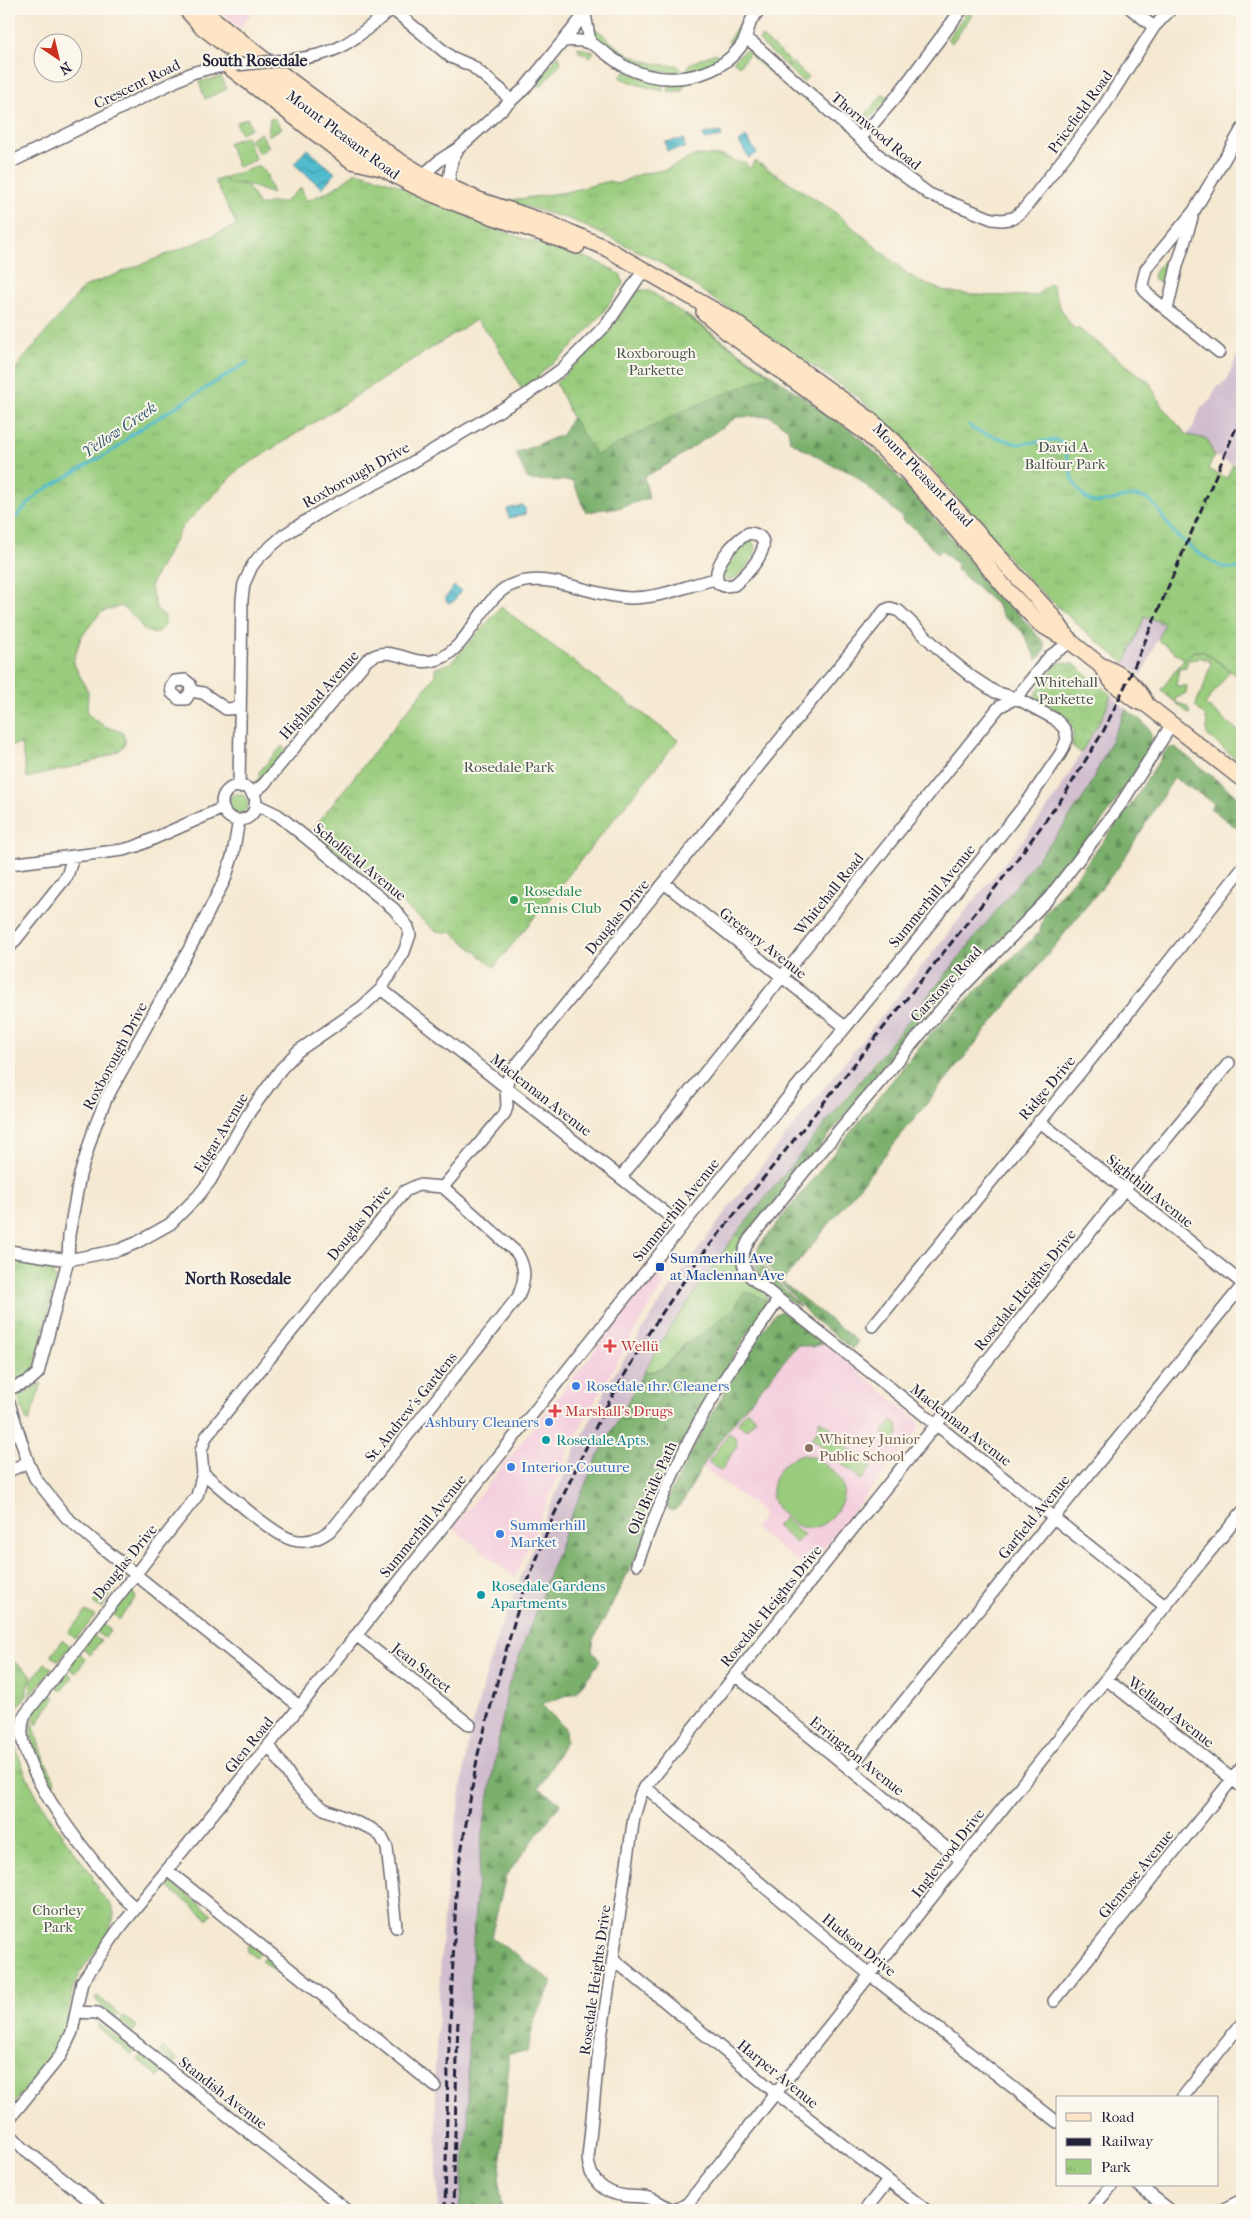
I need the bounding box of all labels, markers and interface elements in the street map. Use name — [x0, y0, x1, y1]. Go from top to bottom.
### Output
north arrow — [32, 32, 82, 82]
district label: South Rosedale — [202, 51, 308, 70]
street label: Crescent Road — [91, 55, 184, 113]
text: N — [56, 58, 74, 78]
street label: Pricefield Road — [1044, 66, 1117, 157]
street label: Mount Pleasant Road — [283, 87, 404, 184]
street label: Thornwood Road — [827, 88, 925, 174]
park label: Roxborough Parkette — [616, 344, 696, 379]
water label: Yellow Creek — [78, 397, 160, 461]
street label: Mount Pleasant Road — [869, 419, 978, 531]
street label: Roxborough Drive — [299, 438, 413, 512]
park label: David A. Balfour Park — [1025, 438, 1106, 473]
street label: Highland Avenue — [275, 646, 363, 743]
park label: Whitehall Parkette — [1033, 673, 1098, 708]
park label: Rosedale Park — [464, 758, 555, 776]
street label: Scholfield Avenue — [310, 819, 410, 905]
street label: Summerhill Avenue — [885, 840, 979, 951]
street label: Whitehall Road — [790, 849, 868, 939]
street label: Douglas Drive — [581, 875, 653, 958]
place label: Rosedale Tennis Club — [524, 882, 601, 917]
marker: Rosedale Tennis Club — [508, 894, 520, 906]
street label: Gregory Avenue — [716, 903, 811, 983]
street label: Carstowe Road — [907, 942, 986, 1025]
street label: Roxborough Drive — [79, 998, 151, 1113]
street label: Maclennan Avenue — [487, 1050, 596, 1140]
street label: Ridge Drive — [1015, 1052, 1080, 1124]
street label: Edgar Avenue — [190, 1089, 252, 1176]
street label: Sighthill Avenue — [1103, 1150, 1197, 1232]
street label: Summerhill Avenue — [629, 1154, 723, 1265]
street label: Douglas Drive — [323, 1181, 395, 1264]
street label: Rosedale Heights Drive — [970, 1225, 1080, 1355]
place label: Summerhill Ave at Maclennan Ave — [670, 1249, 785, 1284]
marker: Summerhill Ave at Maclennan Ave — [654, 1261, 666, 1273]
district label: North Rosedale — [185, 1269, 291, 1288]
place label: Wellü — [620, 1337, 659, 1355]
marker: Wellü — [603, 1339, 617, 1353]
street label: St. Andrew's Gardens — [361, 1348, 461, 1466]
place label: Rosedale 1hr. Cleaners — [586, 1377, 730, 1395]
marker: Rosedale 1hr. Cleaners — [570, 1380, 582, 1392]
street label: Maclennan Avenue — [907, 1380, 1016, 1470]
place label: Marshall's Drugs — [565, 1402, 673, 1420]
marker: Marshall's Drugs — [549, 1405, 561, 1417]
place label: Ashbury Cleaners — [424, 1413, 539, 1431]
marker: Ashbury Cleaners — [543, 1416, 555, 1428]
place label: Whitney Junior Public School — [818, 1430, 920, 1465]
place label: Rosedale Apts. — [556, 1431, 649, 1449]
marker: Rosedale Apts. — [540, 1434, 552, 1446]
street label: Old Bridle Path — [623, 1438, 681, 1537]
marker: Whitney Junior Public School — [803, 1442, 815, 1454]
place label: Interior Couture — [521, 1458, 630, 1476]
marker: Interior Couture — [505, 1461, 517, 1473]
street label: Summerhill Avenue — [376, 1470, 470, 1581]
street label: Garfield Avenue — [994, 1471, 1074, 1563]
place label: Summerhill Market — [510, 1516, 586, 1551]
street label: Douglas Drive — [89, 1520, 161, 1603]
marker: Summerhill Market — [494, 1528, 506, 1540]
street label: Rosedale Heights Drive — [716, 1541, 826, 1671]
place label: Rosedale Gardens Apartments — [490, 1577, 606, 1612]
marker: Rosedale Gardens Apartments — [475, 1589, 487, 1601]
street label: Jean Street — [388, 1638, 456, 1697]
street label: Welland Avenue — [1123, 1672, 1218, 1752]
street label: Errington Avenue — [806, 1712, 908, 1800]
street label: Glen Road — [221, 1713, 278, 1777]
street label: Inglewood Drive — [908, 1804, 989, 1901]
street label: Glenrose Avenue — [1095, 1825, 1178, 1922]
park label: Chorley Park — [32, 1901, 85, 1936]
street label: Rosedale Heights Drive — [576, 1903, 615, 2056]
street label: Hudson Drive — [818, 1910, 900, 1981]
street label: Harper Avenue — [734, 2036, 823, 2113]
street label: Standish Avenue — [175, 2053, 271, 2133]
legend — [1056, 2096, 1218, 2186]
text: Road — [1101, 2108, 1135, 2126]
text: Railway — [1101, 2132, 1154, 2150]
text: Park — [1101, 2158, 1131, 2176]

